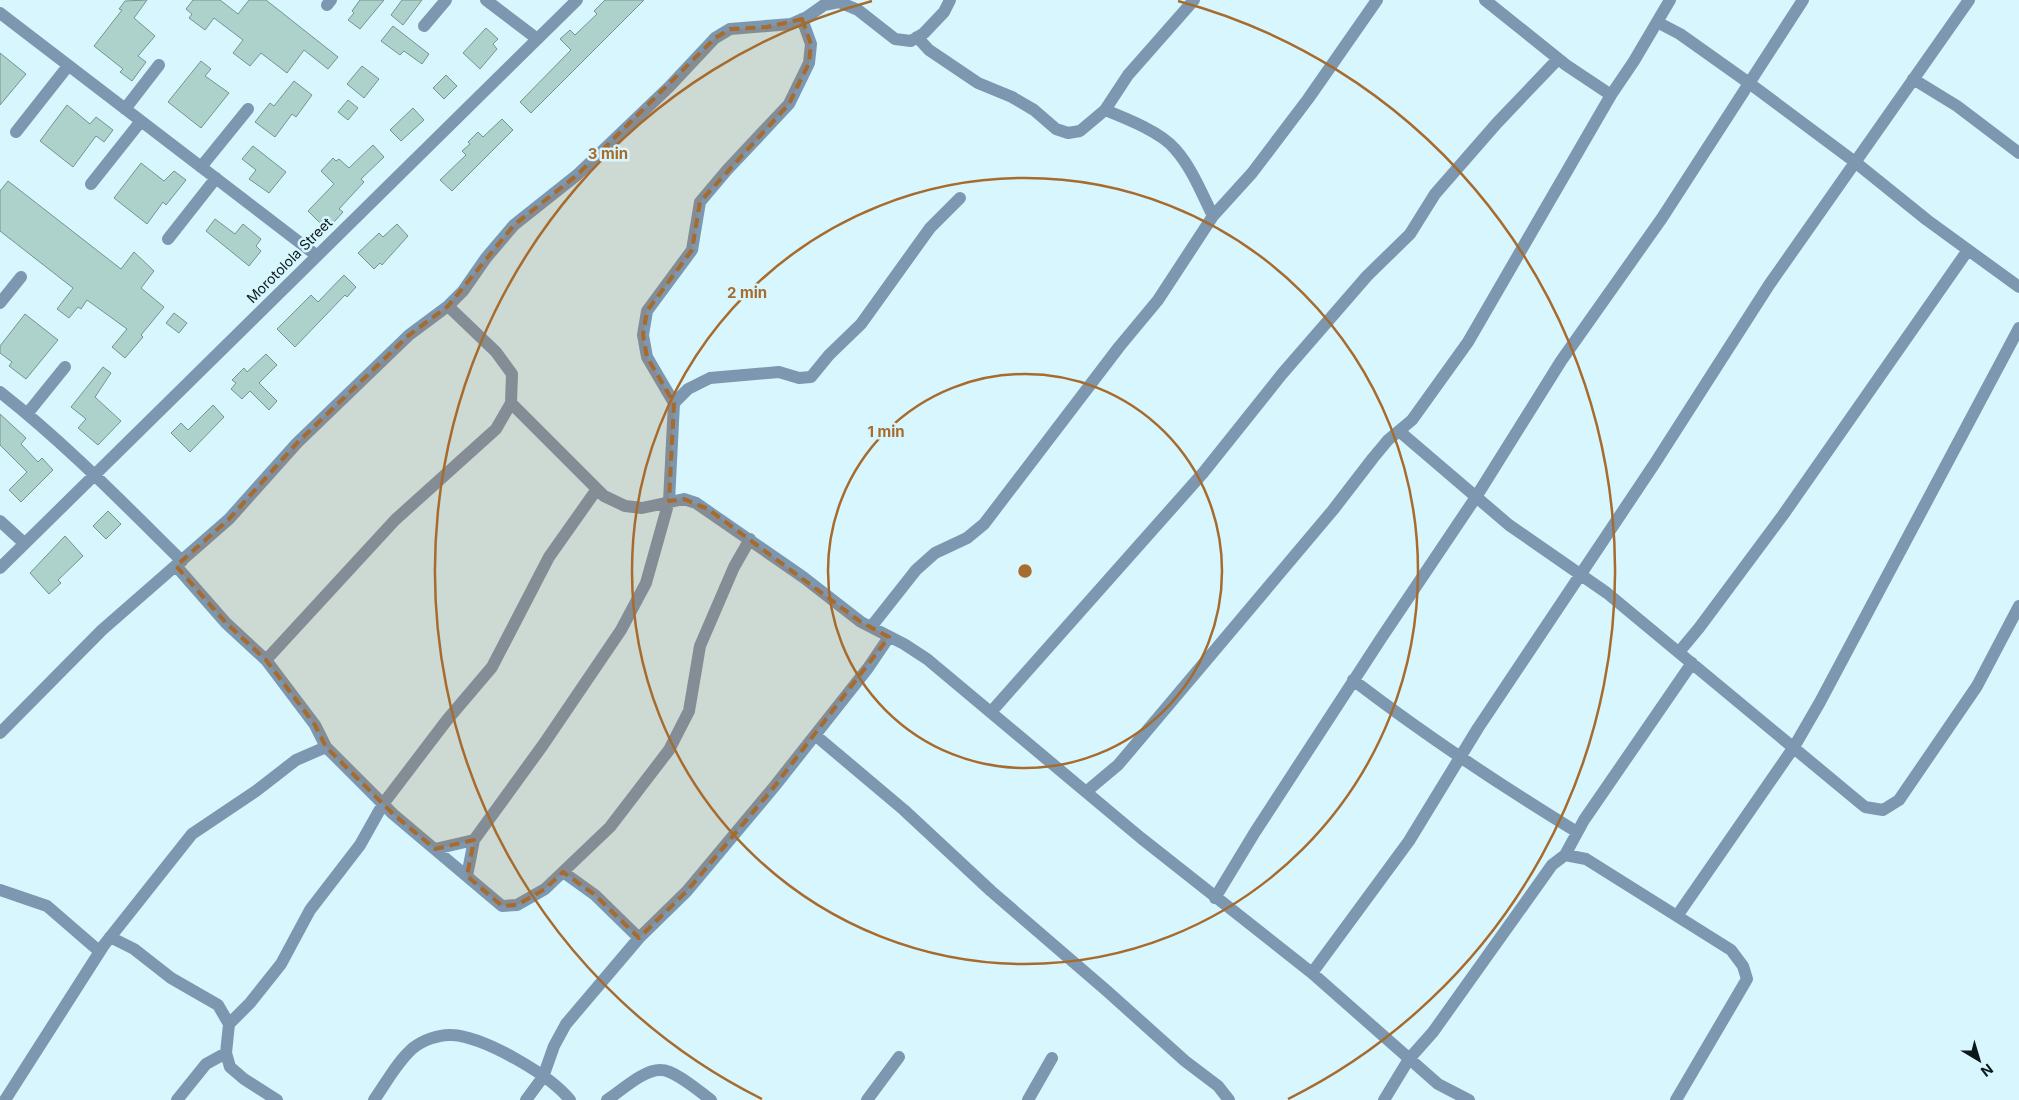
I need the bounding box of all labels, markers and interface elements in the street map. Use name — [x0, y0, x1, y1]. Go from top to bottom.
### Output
text: 3 min — [588, 144, 628, 163]
street label: Morotolola Street — [243, 213, 336, 306]
text: 2 min — [727, 283, 767, 302]
text: 1 min — [867, 422, 905, 441]
centre of rings — [1016, 562, 1034, 580]
north arrow — [1954, 1035, 2004, 1085]
text: N — [1978, 1061, 1997, 1081]

